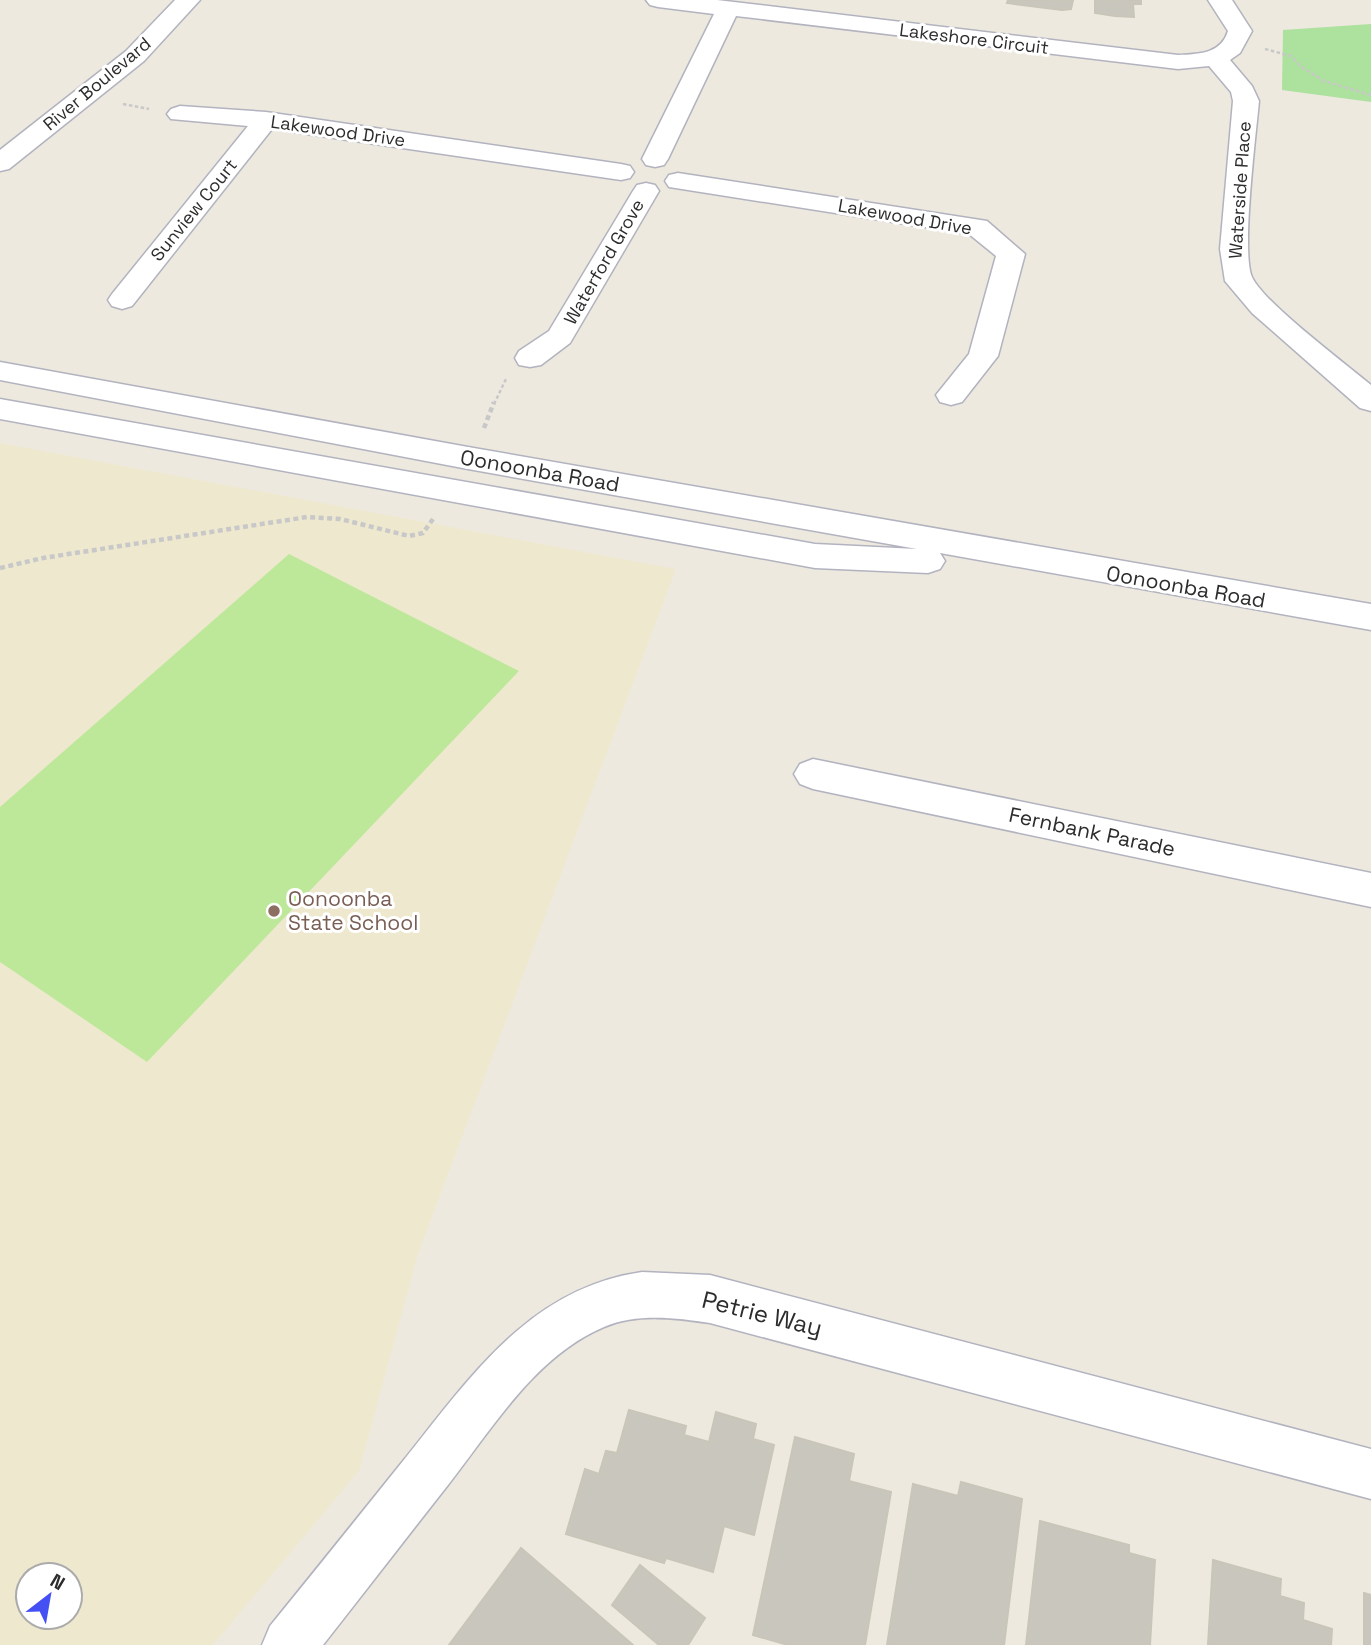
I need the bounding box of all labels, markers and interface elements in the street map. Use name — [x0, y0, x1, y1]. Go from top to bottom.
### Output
street label: Lakeshore Circuit — [898, 18, 1050, 59]
street label: River Boulevard — [38, 32, 155, 135]
street label: Lakewood Drive — [269, 110, 407, 151]
street label: Waterside Place — [1223, 120, 1256, 260]
street label: Sunview Court — [145, 154, 242, 266]
street label: Lakewood Drive — [836, 193, 974, 240]
street label: Waterford Grove — [558, 195, 649, 329]
street label: Oonoonba Road — [458, 443, 622, 498]
street label: Oonoonba Road — [1104, 559, 1268, 614]
street label: Fernbank Parade — [1006, 801, 1178, 862]
place label: Oonoonba State School — [288, 885, 418, 936]
marker: Oonoonba State School — [266, 903, 282, 919]
street label: Petrie Way — [699, 1284, 825, 1343]
north arrow — [14, 1561, 84, 1631]
text: N — [46, 1568, 69, 1596]

